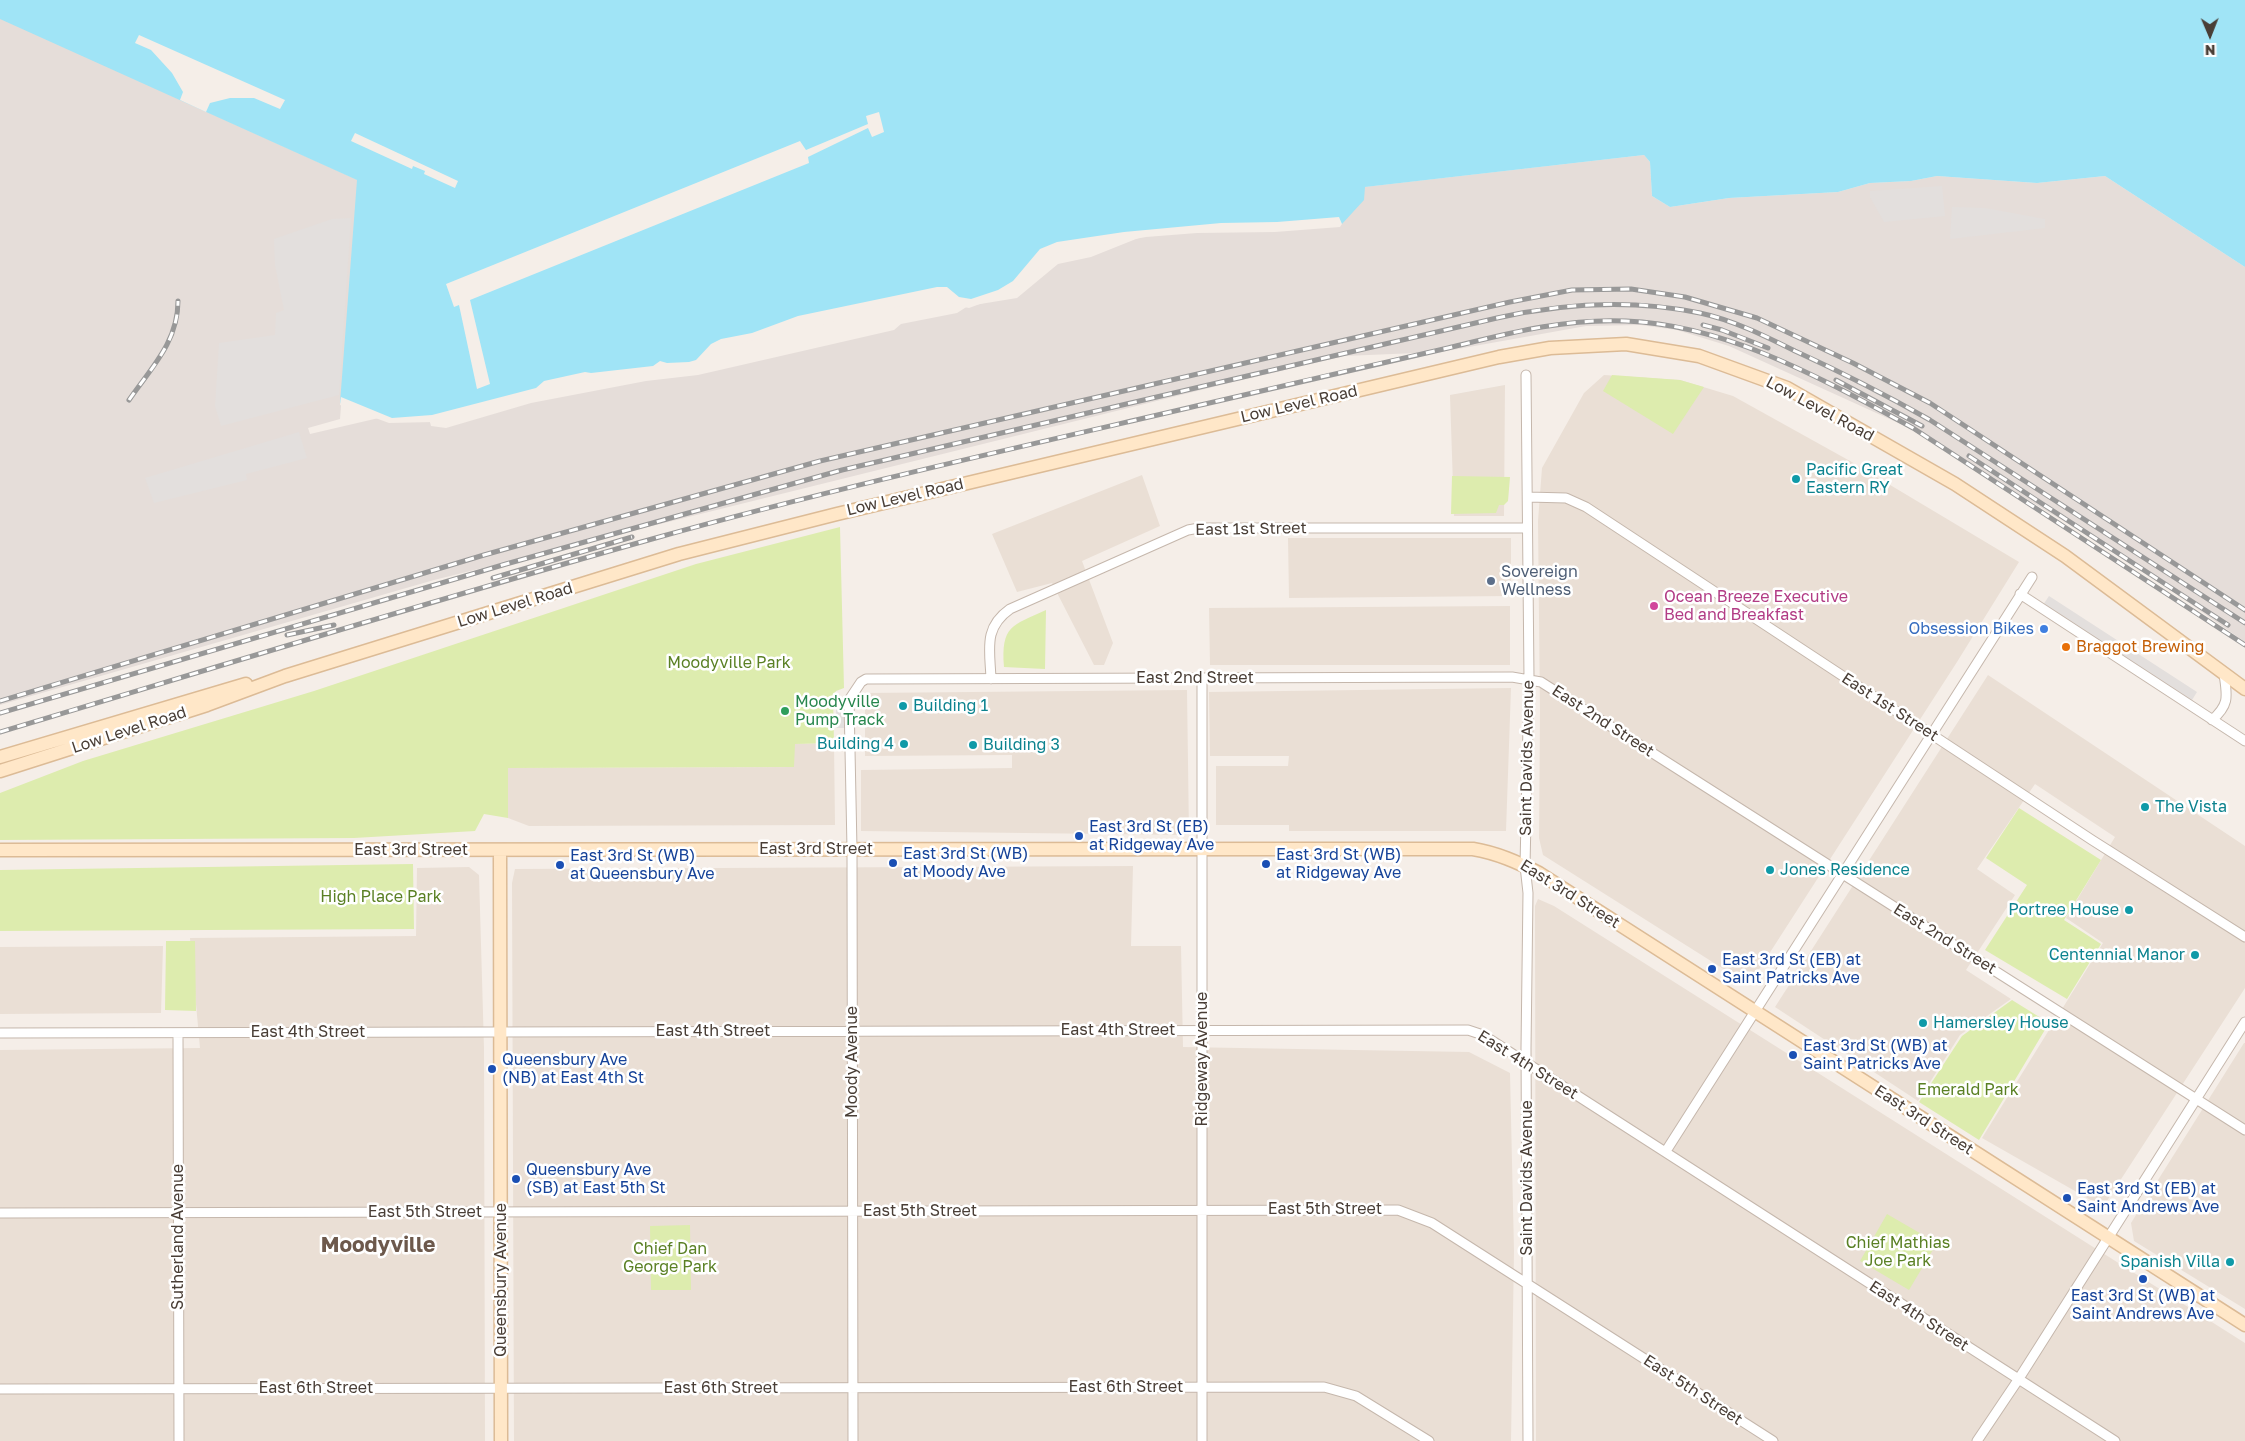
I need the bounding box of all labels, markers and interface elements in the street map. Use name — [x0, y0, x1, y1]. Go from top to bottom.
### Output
north arrow — [2185, 10, 2235, 60]
text: N — [2205, 42, 2216, 59]
street label: Low Level Road — [1763, 372, 1877, 446]
street label: Low Level Road — [1239, 381, 1359, 427]
place label: Pacific Great Eastern RY — [1806, 460, 1903, 498]
marker: Pacific Great Eastern RY — [1790, 473, 1802, 485]
street label: Low Level Road — [845, 474, 965, 520]
street label: East 1st Street — [1195, 518, 1307, 540]
place label: Sovereign Wellness — [1501, 562, 1578, 600]
marker: Sovereign Wellness — [1485, 575, 1497, 587]
street label: Low Level Road — [455, 578, 575, 632]
place label: Ocean Breeze Executive Bed and Breakfast — [1664, 587, 1848, 625]
marker: Ocean Breeze Executive Bed and Breakfast — [1648, 600, 1660, 612]
place label: Obsession Bikes — [1908, 619, 2034, 639]
marker: Obsession Bikes — [2038, 623, 2050, 635]
place label: Braggot Brewing — [2076, 637, 2204, 657]
marker: Braggot Brewing — [2060, 641, 2072, 653]
park label: Moodyville Park — [667, 653, 791, 673]
street label: East 2nd Street — [1136, 668, 1254, 688]
street label: East 1st Street — [1838, 669, 1942, 745]
street label: Saint Davids Avenue — [1516, 680, 1538, 836]
street label: East 2nd Street — [1548, 681, 1658, 761]
place label: Moodyville Pump Track — [795, 692, 885, 730]
place label: Building 1 — [913, 696, 988, 716]
marker: Building 1 — [897, 700, 909, 712]
street label: Low Level Road — [69, 702, 189, 758]
marker: Moodyville Pump Track — [779, 705, 791, 717]
place label: Building 4 — [817, 734, 894, 754]
place label: Building 3 — [983, 735, 1060, 755]
marker: Building 4 — [898, 738, 910, 750]
marker: Building 3 — [967, 739, 979, 751]
place label: The Vista — [2155, 797, 2227, 817]
marker: The Vista — [2139, 801, 2151, 813]
place label: East 3rd St (EB) at Ridgeway Ave — [1089, 817, 1214, 855]
marker: East 3rd St (EB) at Ridgeway Ave — [1073, 830, 1085, 842]
street label: East 3rd Street — [759, 839, 873, 859]
street label: East 3rd Street — [354, 840, 468, 860]
place label: East 3rd St (WB) at Moody Ave — [903, 844, 1028, 882]
place label: East 3rd St (WB) at Ridgeway Ave — [1276, 845, 1401, 883]
place label: East 3rd St (WB) at Queensbury Ave — [570, 846, 715, 884]
street label: East 3rd Street — [1517, 856, 1623, 932]
marker: East 3rd St (WB) at Moody Ave — [887, 857, 899, 869]
marker: East 3rd St (WB) at Ridgeway Ave — [1260, 858, 1272, 870]
marker: East 3rd St (WB) at Queensbury Ave — [554, 859, 566, 871]
place label: Jones Residence — [1780, 860, 1910, 880]
marker: Jones Residence — [1764, 864, 1776, 876]
park label: High Place Park — [320, 887, 442, 907]
street label: East 2nd Street — [1890, 900, 2000, 978]
place label: Portree House — [2008, 900, 2119, 920]
marker: Portree House — [2123, 904, 2135, 916]
place label: Centennial Manor — [2049, 945, 2185, 965]
marker: Centennial Manor — [2189, 949, 2201, 961]
place label: East 3rd St (EB) at Saint Patricks Ave — [1722, 950, 1861, 988]
marker: East 3rd St (EB) at Saint Patricks Ave — [1706, 963, 1718, 975]
street label: Ridgeway Avenue — [1192, 992, 1212, 1126]
street label: Moody Avenue — [842, 1006, 862, 1118]
place label: Hamersley House — [1933, 1013, 2068, 1033]
marker: Hamersley House — [1917, 1017, 1929, 1029]
street label: East 4th Street — [1061, 1020, 1175, 1040]
street label: East 4th Street — [656, 1021, 770, 1041]
street label: East 4th Street — [251, 1022, 365, 1042]
street label: East 4th Street — [1474, 1026, 1582, 1104]
place label: East 3rd St (WB) at Saint Patricks Ave — [1803, 1036, 1948, 1074]
marker: East 3rd St (WB) at Saint Patricks Ave — [1787, 1049, 1799, 1061]
place label: Queensbury Ave (NB) at East 4th St — [502, 1050, 644, 1088]
marker: Queensbury Ave (NB) at East 4th St — [486, 1063, 498, 1075]
park label: Emerald Park — [1917, 1080, 2019, 1100]
street label: East 3rd Street — [1871, 1081, 1977, 1159]
street label: Saint Davids Avenue — [1517, 1100, 1537, 1256]
place label: Queensbury Ave (SB) at East 5th St — [526, 1160, 666, 1198]
street label: Sutherland Avenue — [168, 1164, 188, 1310]
marker: Queensbury Ave (SB) at East 5th St — [510, 1173, 522, 1185]
place label: East 3rd St (EB) at Saint Andrews Ave — [2077, 1179, 2219, 1217]
marker: East 3rd St (EB) at Saint Andrews Ave — [2061, 1192, 2073, 1204]
street label: East 5th Street — [1268, 1199, 1382, 1219]
street label: East 5th Street — [863, 1201, 977, 1221]
street label: East 5th Street — [368, 1202, 482, 1222]
street label: Queensbury Avenue — [491, 1203, 511, 1357]
district label: Moodyville — [321, 1232, 435, 1258]
park label: Chief Mathias Joe Park — [1846, 1233, 1950, 1271]
park label: Chief Dan George Park — [623, 1239, 717, 1277]
place label: Spanish Villa — [2120, 1252, 2220, 1272]
marker: Spanish Villa — [2224, 1256, 2236, 1268]
marker: East 3rd St (WB) at Saint Andrews Ave — [2137, 1273, 2149, 1285]
street label: East 4th Street — [1866, 1277, 1972, 1355]
place label: East 3rd St (WB) at Saint Andrews Ave — [2071, 1286, 2215, 1324]
street label: East 5th Street — [1640, 1351, 1746, 1429]
street label: East 6th Street — [1069, 1377, 1183, 1397]
street label: East 6th Street — [259, 1378, 373, 1398]
street label: East 6th Street — [664, 1378, 778, 1398]

